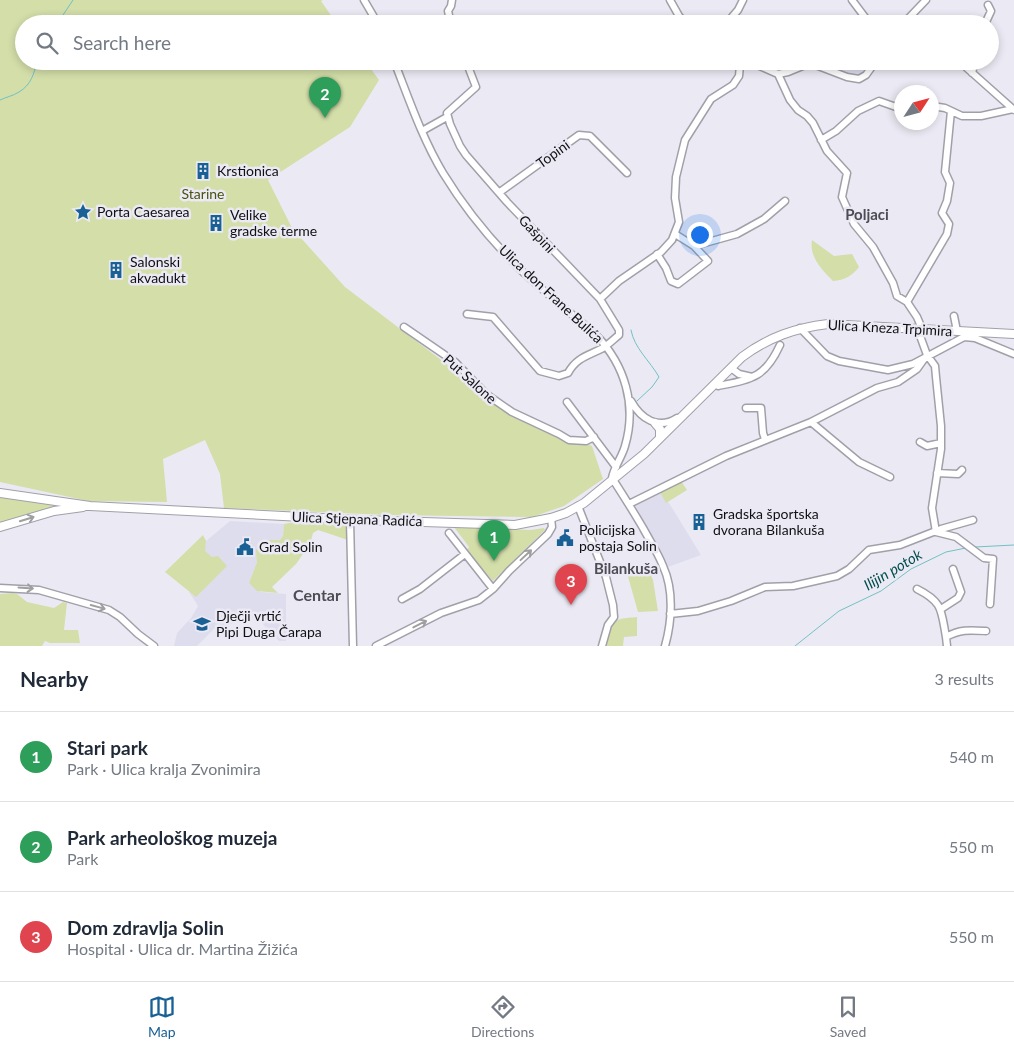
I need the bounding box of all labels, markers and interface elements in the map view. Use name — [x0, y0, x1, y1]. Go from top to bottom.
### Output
search box — [15, 15, 999, 70]
icon: search — [33, 29, 61, 57]
text: Search here — [73, 31, 171, 54]
pin: 2 — [309, 77, 341, 118]
north arrow — [894, 85, 939, 130]
street label: Topini — [533, 136, 573, 171]
building icon: Krstionica — [193, 161, 213, 181]
place label: Krstionica — [217, 162, 279, 179]
park label: Starine — [182, 185, 224, 202]
place icon: Porta Caesarea — [73, 202, 93, 222]
place label: Porta Caesarea — [97, 203, 190, 220]
district label: Poljaci — [845, 205, 889, 223]
place label: Velike gradske terme — [230, 206, 317, 239]
street label: Gašpini — [516, 211, 559, 256]
building icon: Velike gradske terme — [206, 213, 226, 233]
your location — [687, 222, 713, 248]
street label: Ulica don Frane Bulića — [496, 241, 607, 346]
place label: Salonski akvadukt — [130, 253, 186, 286]
building icon: Salonski akvadukt — [106, 260, 126, 280]
street label: Ulica Kneza Trpimira — [827, 316, 953, 339]
street label: Put Salone — [440, 350, 500, 407]
place label: Gradska športska dvorana Bilankuša — [713, 505, 824, 538]
street label: Ulica Stjepana Radića — [291, 508, 423, 529]
building icon: Gradska športska dvorana Bilankuša — [689, 512, 709, 532]
one-way arrow — [19, 514, 35, 524]
pin: 1 — [478, 520, 510, 561]
place label: Policijska postaja Solin — [579, 521, 657, 554]
public building icon: Policijska postaja Solin — [555, 528, 575, 548]
public building icon: Grad Solin — [235, 537, 255, 557]
place label: Grad Solin — [259, 538, 322, 555]
water label: Ilijin potok — [860, 544, 926, 594]
one-way arrow — [520, 549, 533, 561]
district label: Bilankuša — [594, 559, 658, 577]
pin: 3 — [555, 564, 587, 605]
one-way arrow — [18, 584, 34, 593]
district label: Centar — [293, 585, 341, 604]
one-way arrow — [90, 602, 106, 612]
place label: Dječji vrtić Pipi Duga Čarapa — [216, 607, 322, 640]
school or university icon: Dječji vrtić Pipi Duga Čarapa — [192, 614, 212, 634]
one-way arrow — [412, 619, 427, 629]
text: Nearby — [20, 666, 88, 691]
text: 3 results — [934, 669, 994, 688]
text: Stari park — [67, 736, 148, 759]
text: 1 — [31, 747, 41, 766]
text: 540 m — [949, 747, 994, 766]
text: Park · Ulica kralja Zvonimira — [67, 759, 261, 778]
text: Park arheološkog muzeja — [67, 826, 277, 849]
text: 2 — [31, 837, 41, 856]
text: 550 m — [949, 837, 994, 856]
text: Park — [67, 849, 98, 868]
text: Dom zdravlja Solin — [67, 916, 224, 939]
text: 3 — [31, 927, 41, 946]
text: 550 m — [949, 927, 994, 946]
text: Hospital · Ulica dr. Martina Žižića — [67, 939, 298, 958]
tab: Map — [148, 993, 176, 1040]
tab: Directions — [471, 993, 534, 1040]
tab: Saved — [830, 993, 866, 1040]

